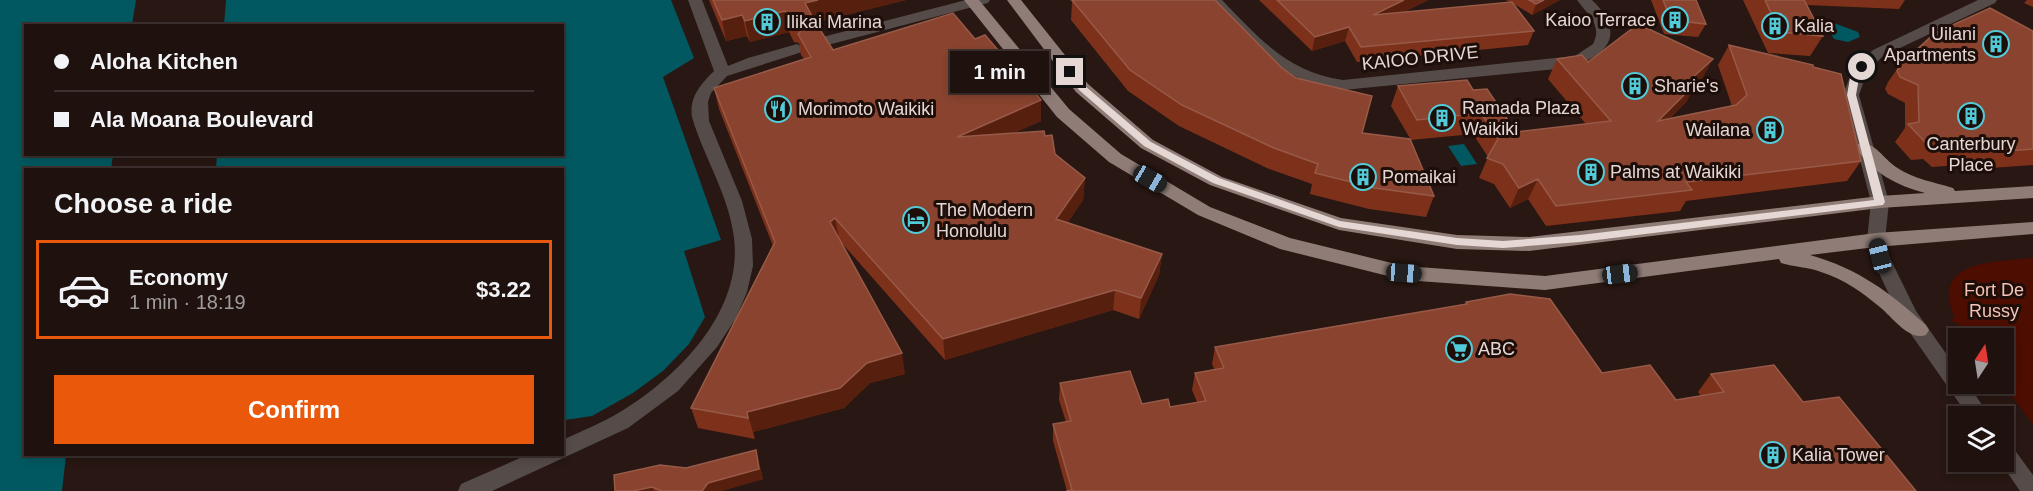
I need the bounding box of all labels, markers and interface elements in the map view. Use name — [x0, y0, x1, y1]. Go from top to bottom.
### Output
building icon: Kaioo Terrace — [1660, 5, 1690, 35]
building icon: Ilikai Marina — [752, 7, 782, 37]
place label: Kaioo Terrace — [1545, 10, 1656, 30]
building icon: Kalia — [1760, 11, 1790, 41]
place label: Ilikai Marina — [786, 12, 883, 32]
place label: Kalia — [1794, 16, 1835, 36]
place label: Uilani Apartments — [1884, 24, 1976, 65]
building icon: Uilani Apartments — [1981, 29, 2011, 59]
street label: KAIOO DRIVE — [1361, 42, 1479, 74]
text: Aloha Kitchen — [90, 49, 238, 74]
callout: 1 min — [950, 51, 1049, 93]
route start — [1848, 53, 1875, 80]
route end — [1056, 58, 1083, 85]
text: 1 min — [973, 61, 1026, 83]
building icon: Sharie's — [1620, 71, 1650, 101]
place label: Sharie's — [1654, 76, 1718, 96]
restaurant icon: Morimoto Waikiki — [763, 94, 793, 124]
place label: Ramada Plaza Waikiki — [1462, 98, 1581, 139]
place label: Morimoto Waikiki — [798, 99, 934, 119]
building icon: Canterbury Place — [1956, 101, 1986, 131]
building icon: Ramada Plaza Waikiki — [1427, 103, 1457, 133]
text: Ala Moana Boulevard — [90, 107, 314, 132]
building icon: Wailana — [1755, 115, 1785, 145]
place label: Wailana — [1686, 120, 1751, 140]
place label: Canterbury Place — [1926, 134, 2016, 175]
building icon: Palms at Waikiki — [1576, 157, 1606, 187]
car — [1130, 162, 1170, 196]
building icon: Pomaikai — [1348, 162, 1378, 192]
place label: Palms at Waikiki — [1610, 162, 1741, 182]
place label: Pomaikai — [1382, 167, 1456, 187]
text: Choose a ride — [54, 189, 233, 219]
place label: The Modern Honolulu — [936, 200, 1033, 241]
hotel icon: The Modern Honolulu — [901, 205, 931, 235]
car — [1867, 236, 1893, 276]
icon: car — [57, 263, 111, 317]
car — [1385, 263, 1423, 283]
car — [1601, 263, 1639, 285]
text: Economy — [129, 265, 228, 290]
text: $3.22 — [476, 277, 531, 302]
park label: Fort De Russy — [1964, 280, 2024, 321]
text: 1 min · 18:19 — [129, 291, 246, 313]
north arrow — [1948, 328, 2014, 394]
map controls — [1948, 328, 2014, 472]
supermarket icon: ABC — [1444, 334, 1474, 364]
place label: ABC — [1478, 339, 1515, 359]
button: Confirm — [54, 375, 534, 444]
button: layers — [1948, 406, 2014, 472]
building icon: Kalia Tower — [1758, 440, 1788, 470]
place label: Kalia Tower — [1792, 445, 1885, 465]

